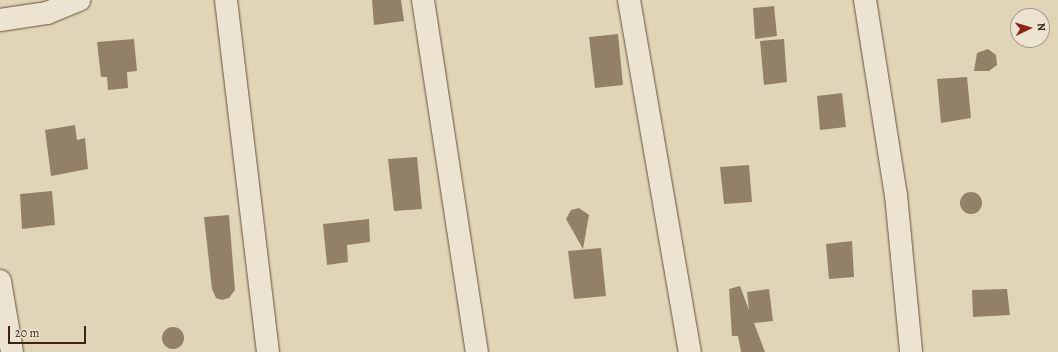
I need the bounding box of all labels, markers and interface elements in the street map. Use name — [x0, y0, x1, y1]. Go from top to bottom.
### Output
north arrow — [1010, 8, 1050, 48]
text: N — [1034, 22, 1049, 32]
scale bar — [10, 318, 88, 344]
text: 20 m — [15, 325, 39, 341]

